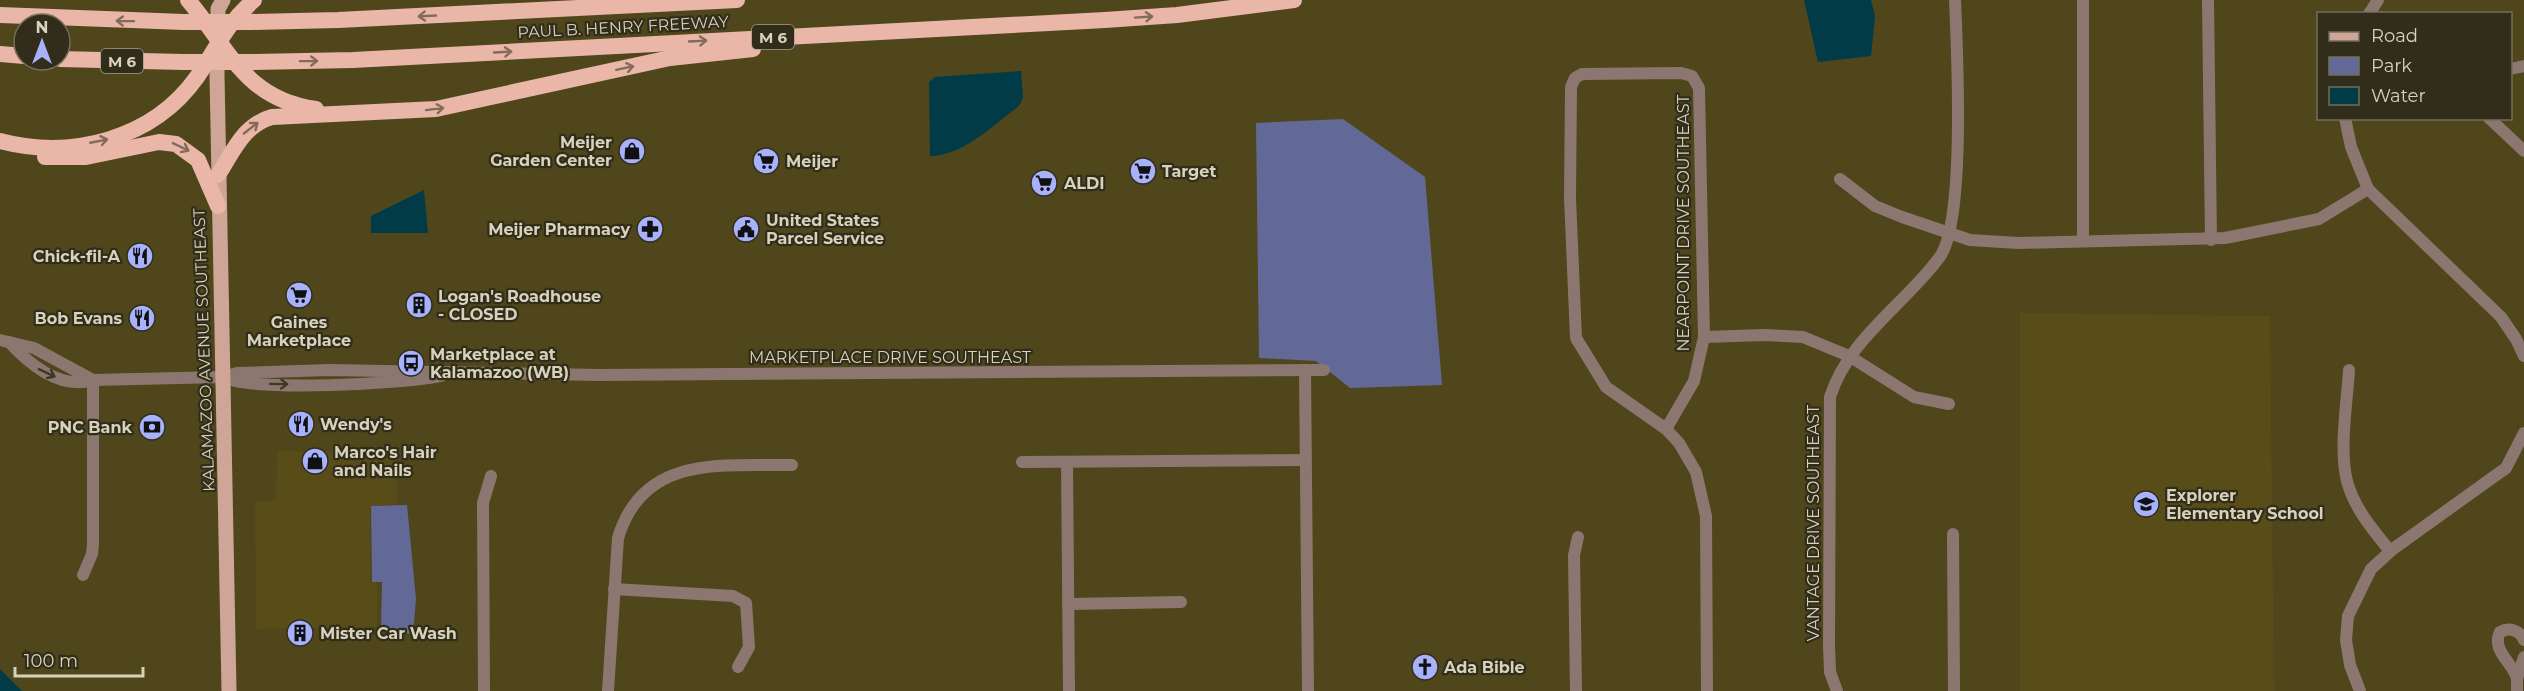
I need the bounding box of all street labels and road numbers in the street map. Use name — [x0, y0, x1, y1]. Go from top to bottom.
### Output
street label: PAUL B. HENRY FREEWAY — [517, 12, 730, 42]
road number: M 6 — [752, 25, 794, 49]
road number: M 6 — [101, 49, 143, 73]
street label: NEARPOINT DRIVE SOUTHEAST — [1674, 94, 1693, 352]
street label: KALAMAZOO AVENUE SOUTHEAST — [190, 207, 218, 492]
street label: MARKETPLACE DRIVE SOUTHEAST — [749, 348, 1032, 367]
street label: VANTAGE DRIVE SOUTHEAST — [1804, 404, 1823, 641]

